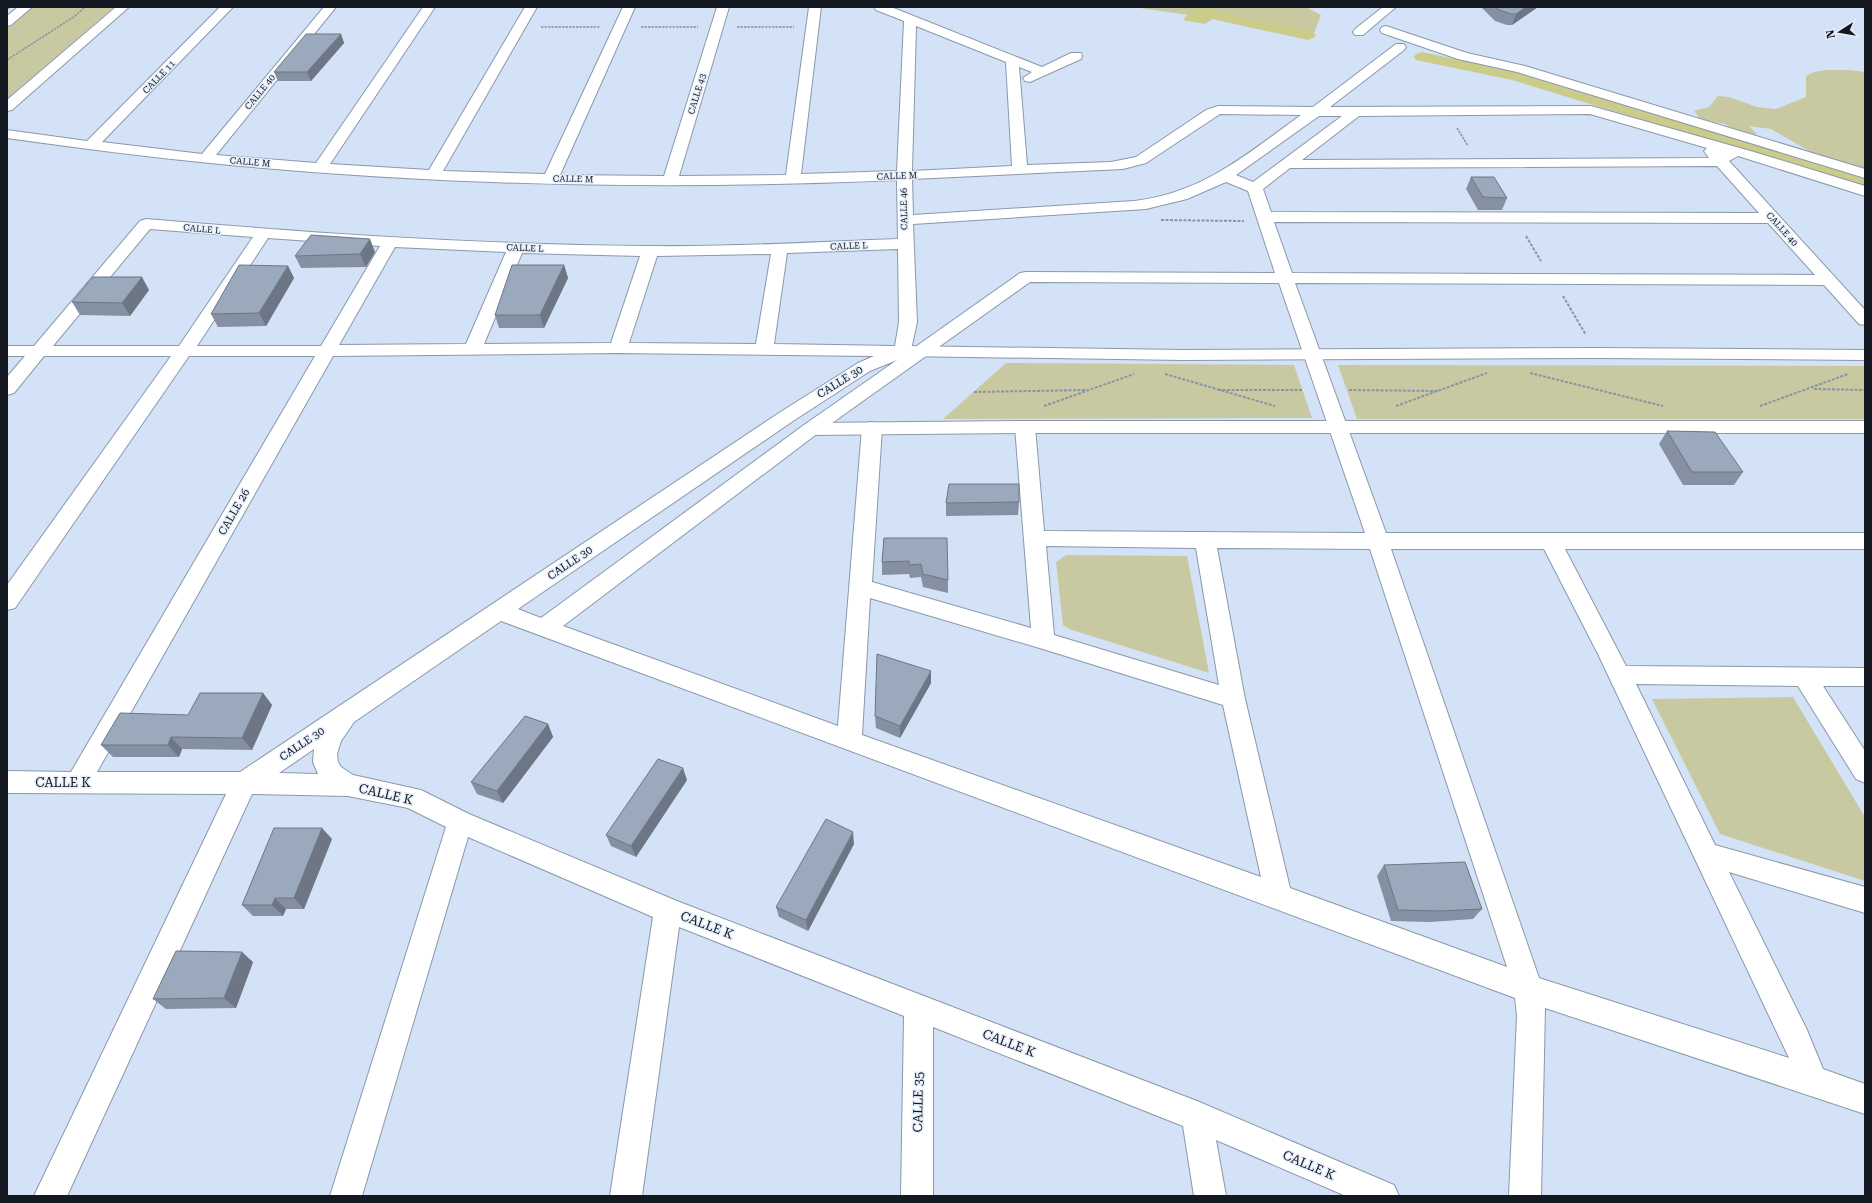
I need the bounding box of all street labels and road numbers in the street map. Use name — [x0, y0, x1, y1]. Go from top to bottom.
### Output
street label: CALLE 11 — [141, 58, 177, 96]
street label: CALLE 43 — [686, 72, 708, 116]
street label: CALLE 40 — [243, 73, 277, 111]
street label: CALLE M — [229, 155, 271, 169]
street label: CALLE M — [877, 170, 918, 182]
street label: CALLE M — [553, 174, 594, 184]
street label: CALLE 46 — [899, 188, 909, 230]
street label: CALLE 40 — [1764, 210, 1800, 248]
street label: CALLE L — [183, 222, 222, 236]
street label: CALLE L — [830, 240, 868, 252]
street label: CALLE L — [506, 242, 544, 254]
street label: CALLE 30 — [815, 363, 865, 401]
street label: CALLE 26 — [216, 487, 252, 537]
street label: CALLE 30 — [545, 543, 595, 583]
street label: CALLE 30 — [277, 724, 327, 764]
street label: CALLE K — [35, 775, 91, 790]
street label: CALLE K — [357, 780, 415, 808]
street label: CALLE K — [678, 908, 736, 942]
street label: CALLE K — [980, 1026, 1038, 1060]
street label: CALLE 35 — [910, 1072, 926, 1132]
street label: CALLE K — [1280, 1147, 1338, 1183]

